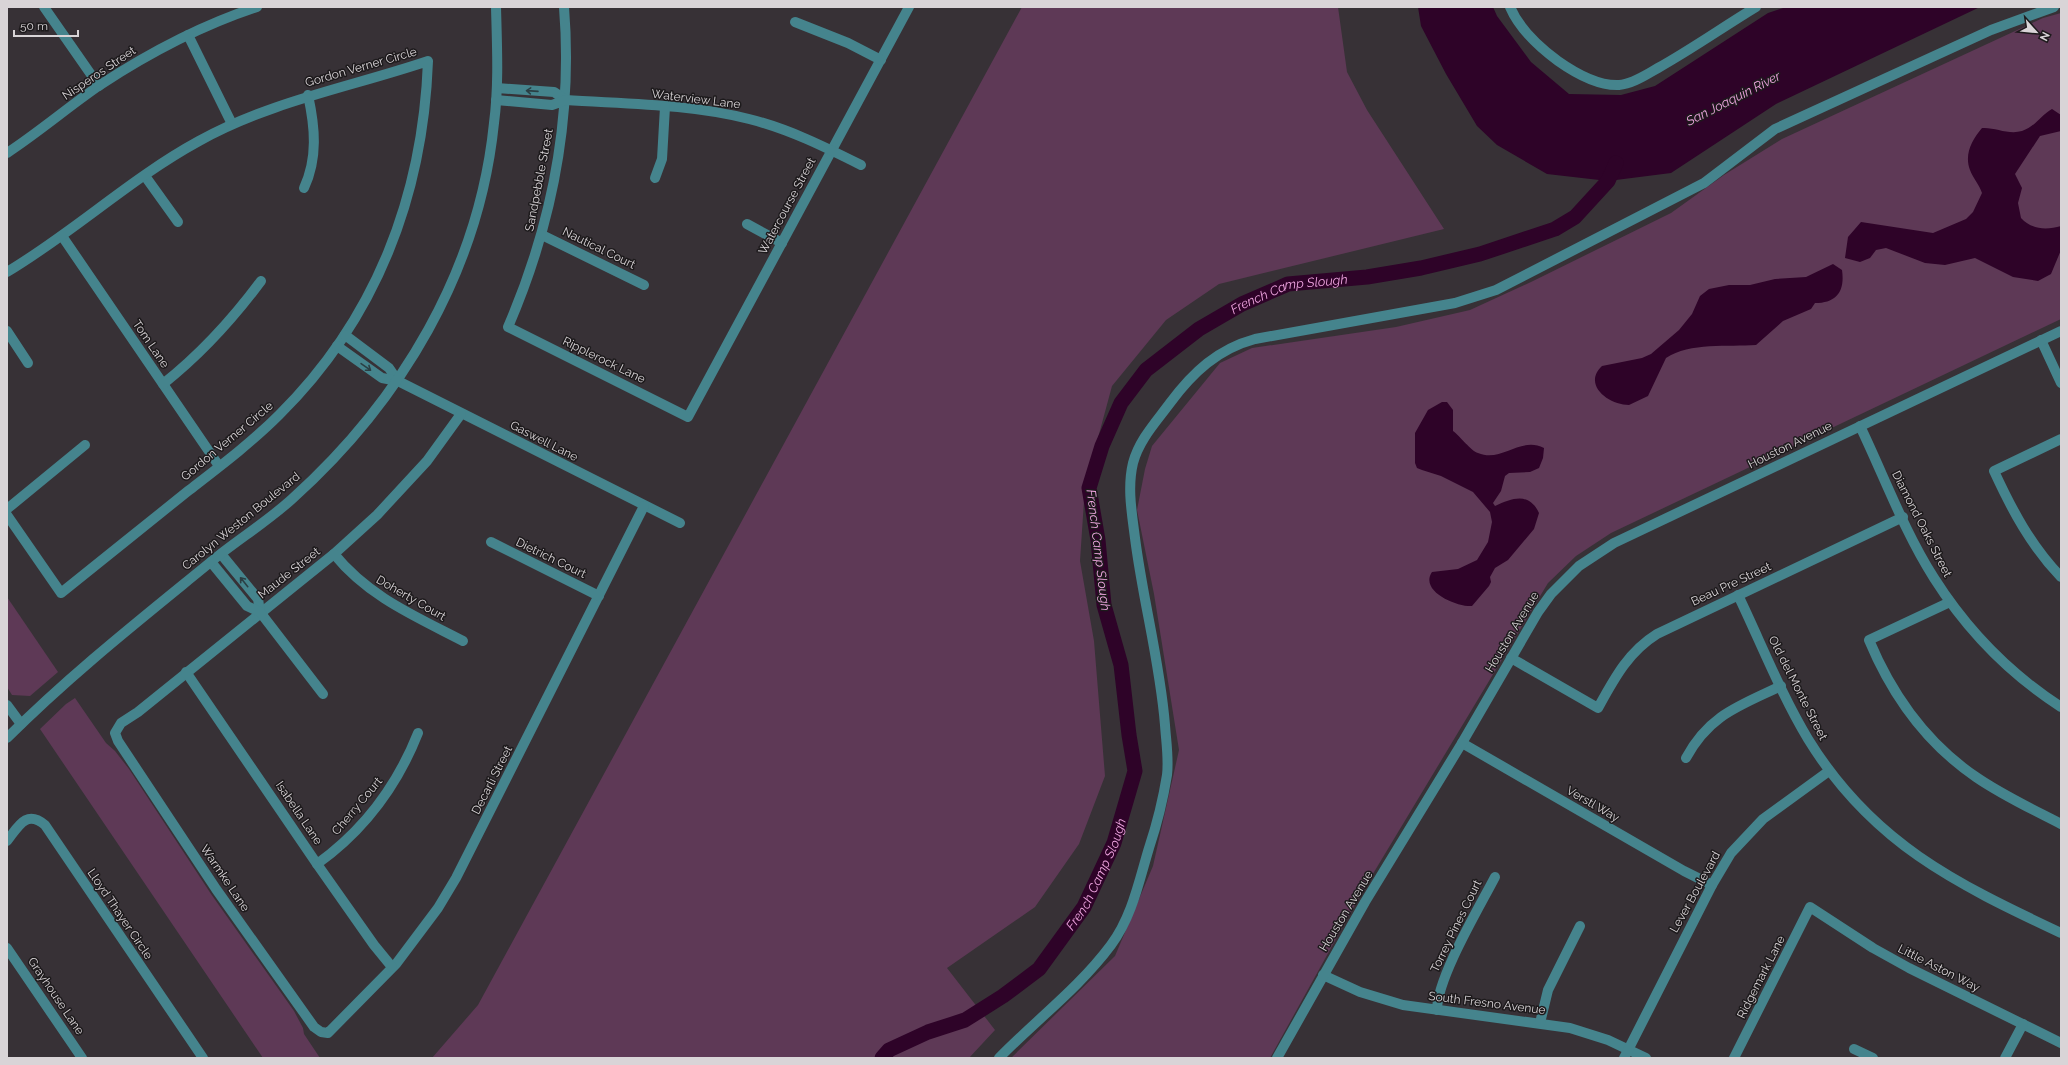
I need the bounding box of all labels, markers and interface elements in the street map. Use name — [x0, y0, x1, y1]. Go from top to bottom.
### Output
scale bar — [14, 12, 78, 38]
north arrow — [2016, 12, 2056, 52]
text: 50 m — [20, 19, 48, 33]
text: N — [2037, 30, 2052, 43]
street label: Nisperos Street — [60, 43, 138, 103]
street label: Gordon Verner Circle — [304, 44, 418, 90]
water label: San Joaquin River — [1683, 68, 1783, 129]
one-way arrow — [526, 87, 539, 94]
street label: Waterview Lane — [651, 87, 741, 111]
street label: Sandpebble Street — [522, 128, 556, 232]
street label: Watercourse Street — [756, 155, 818, 257]
street label: Nautical Court — [560, 224, 638, 272]
water label: French Camp Slough — [1228, 272, 1348, 317]
street label: Tom Lane — [130, 317, 172, 371]
street label: Ripplerock Lane — [560, 334, 648, 386]
one-way arrow — [361, 363, 372, 371]
street label: Gordon Verner Circle — [178, 399, 276, 483]
street label: Gaswell Lane — [508, 418, 580, 464]
street label: Houston Avenue — [1746, 419, 1834, 471]
street label: Carolyn Weston Boulevard — [179, 469, 303, 573]
street label: Diamond Oaks Street — [1889, 469, 1955, 579]
water label: French Camp Slough — [1084, 488, 1113, 612]
street label: Dietrich Court — [514, 535, 588, 581]
street label: Maude Street — [255, 544, 323, 602]
street label: Beau Pre Street — [1689, 559, 1773, 609]
street label: Doherty Court — [374, 572, 448, 624]
one-way arrow — [239, 576, 248, 587]
street label: Houston Avenue — [1482, 589, 1542, 675]
street label: Old del Monte Street — [1766, 634, 1830, 742]
street label: Decarli Street — [469, 743, 515, 817]
street label: Cherry Court — [329, 774, 385, 838]
street label: Isabella Lane — [273, 779, 325, 847]
street label: Verstl Way — [1564, 783, 1622, 825]
water label: French Camp Slough — [1063, 817, 1129, 933]
street label: Warmke Lane — [198, 842, 252, 914]
street label: Lever Boulevard — [1667, 849, 1723, 935]
street label: Lloyd Thayer Circle — [84, 866, 156, 962]
street label: Houston Avenue — [1316, 868, 1376, 954]
street label: Torrey Pines Court — [1428, 877, 1484, 975]
street label: Ridgemark Lane — [1734, 933, 1788, 1021]
street label: Little Aston Way — [1896, 941, 1983, 995]
street label: Grayhouse Lane — [25, 955, 87, 1037]
street label: South Fresno Avenue — [1428, 989, 1546, 1017]

